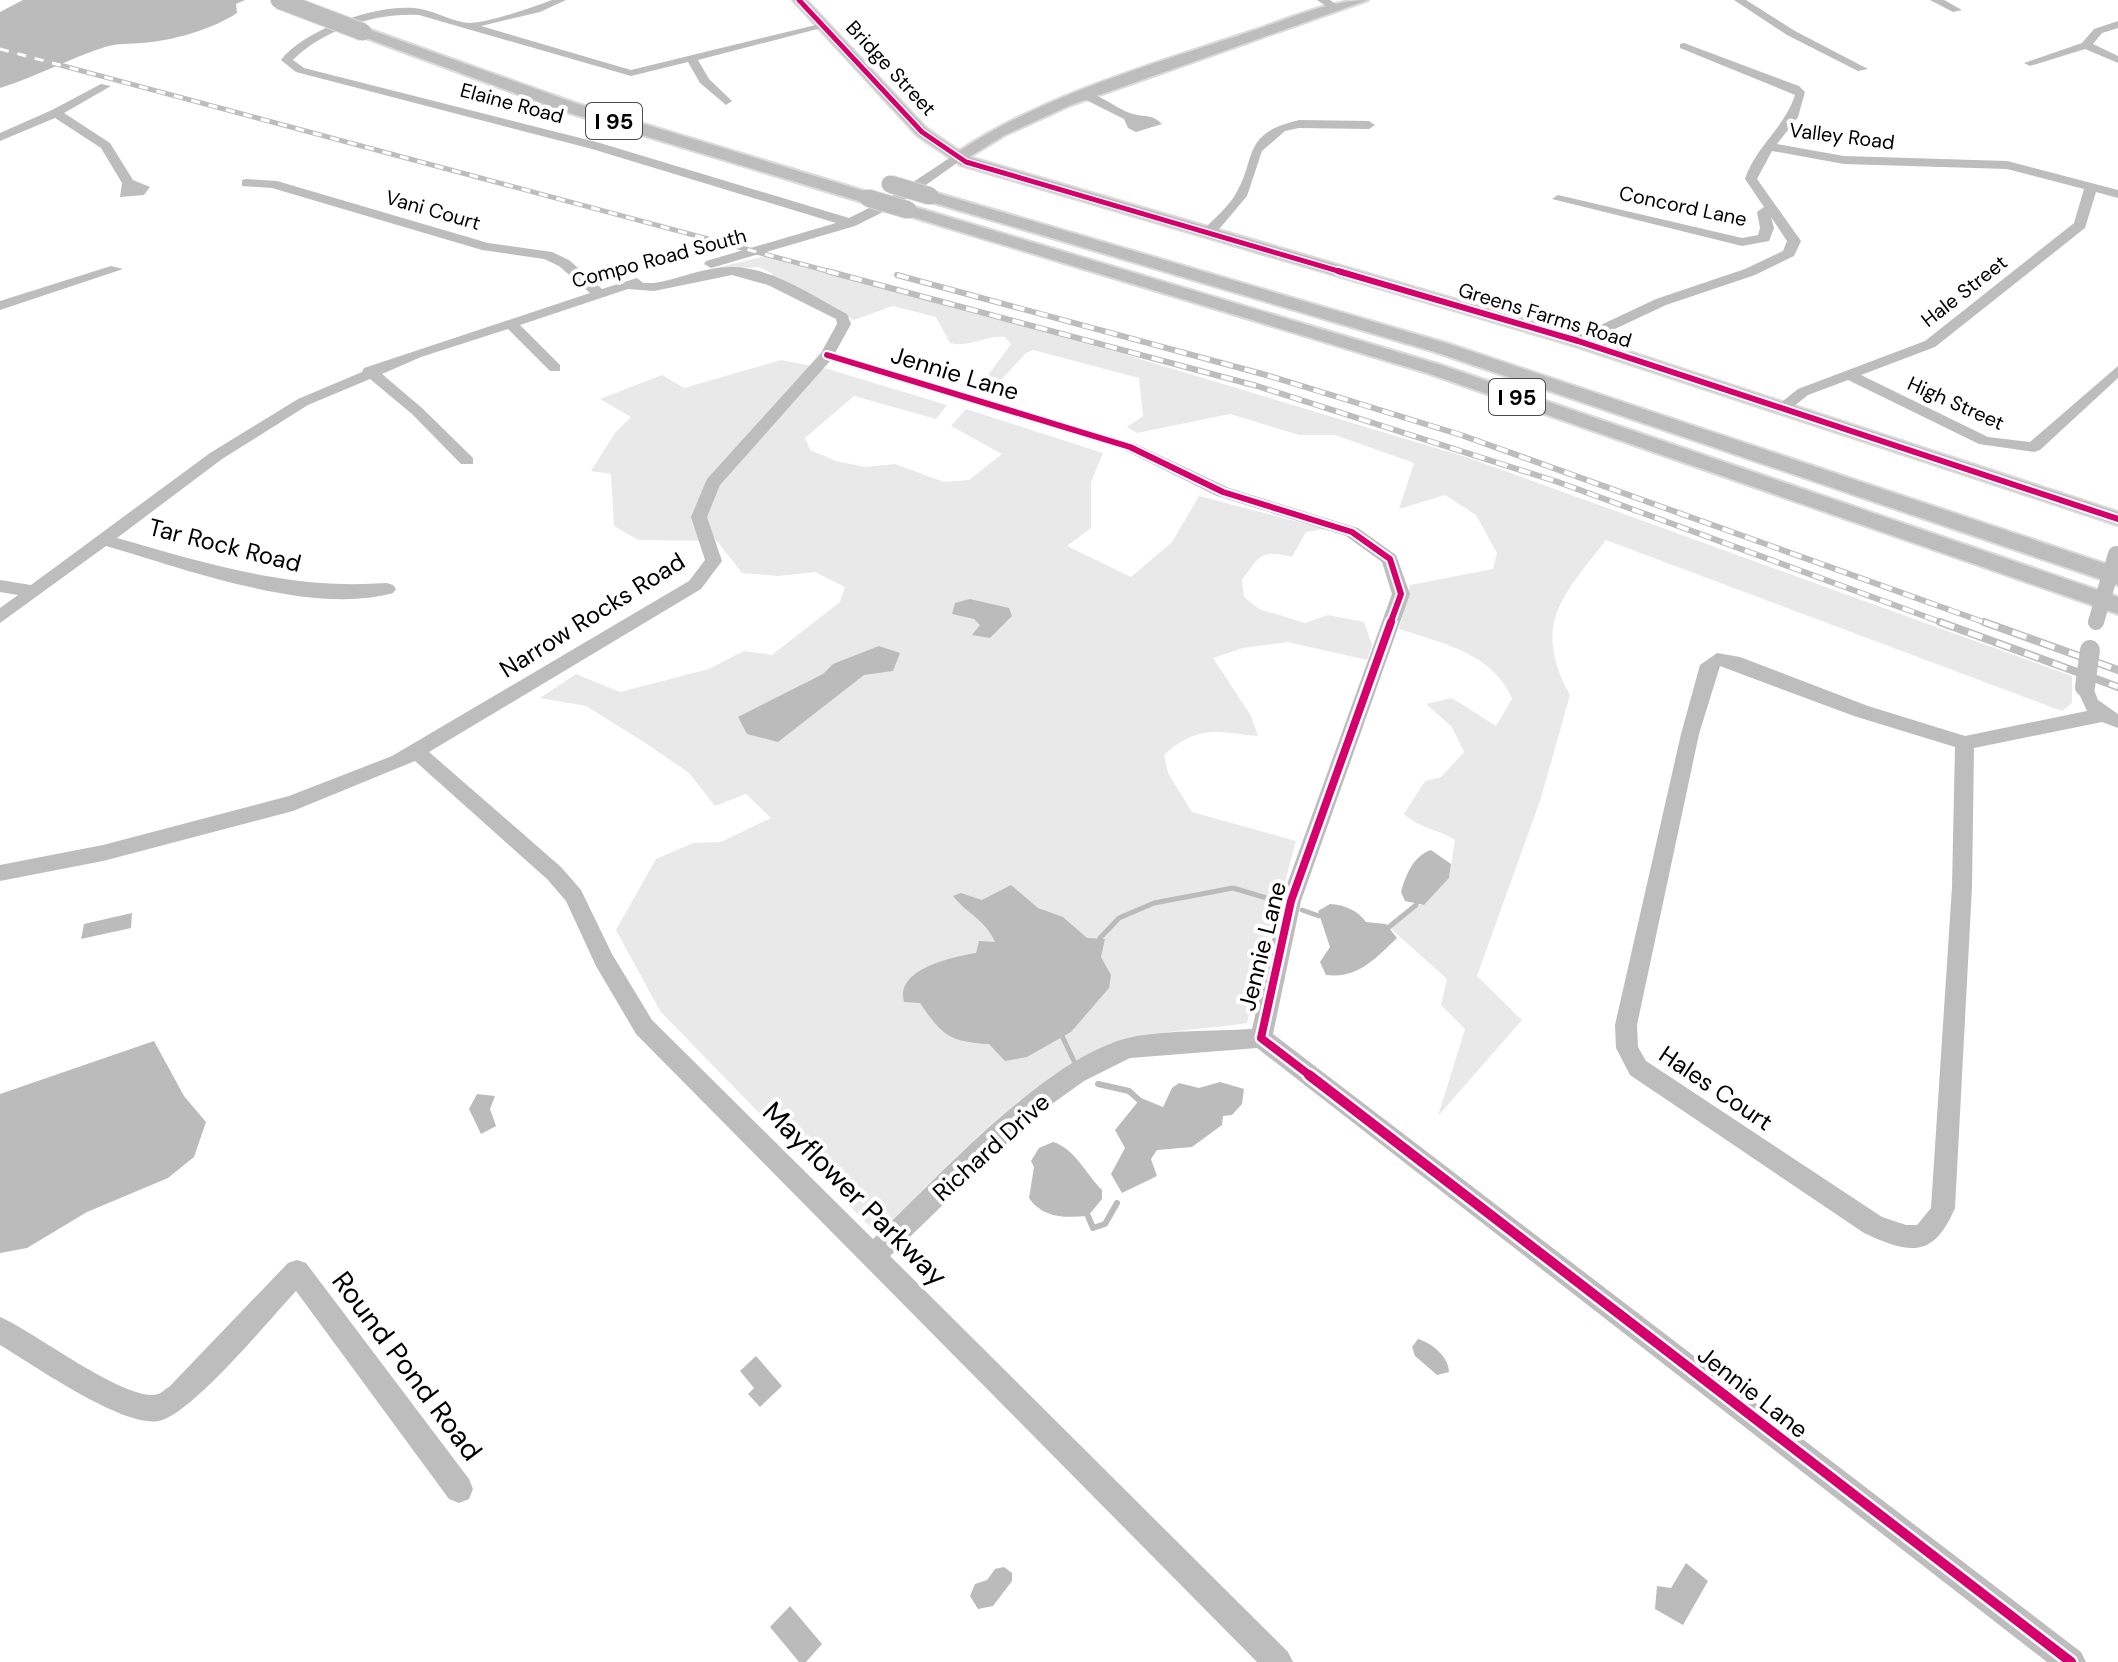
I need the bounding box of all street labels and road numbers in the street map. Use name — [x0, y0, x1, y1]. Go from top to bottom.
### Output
street label: Bridge Street — [840, 15, 942, 121]
street label: Elaine Road — [457, 77, 567, 129]
road number: I 95 — [586, 103, 642, 139]
street label: Valley Road — [1788, 117, 1896, 155]
street label: Concord Lane — [1617, 180, 1749, 232]
street label: Vani Court — [382, 184, 484, 236]
street label: Compo Road South — [569, 222, 749, 294]
street label: Hale Street — [1916, 249, 2012, 333]
street label: Greens Farms Road — [1455, 276, 1635, 354]
street label: Jennie Lane — [887, 339, 1023, 407]
street label: High Street — [1904, 370, 2009, 436]
road number: I 95 — [1489, 379, 1545, 415]
street label: Tar Rock Road — [146, 511, 304, 579]
street label: Narrow Rocks Road — [494, 546, 690, 684]
street label: Jennie Lane — [1231, 878, 1293, 1014]
street label: Hales Court — [1653, 1039, 1779, 1137]
street label: Richard Drive — [926, 1086, 1056, 1208]
street label: Mayflower Parkway — [755, 1094, 955, 1294]
street label: Round Pond Road — [324, 1264, 490, 1468]
street label: Jennie Lane — [1691, 1339, 1815, 1445]

